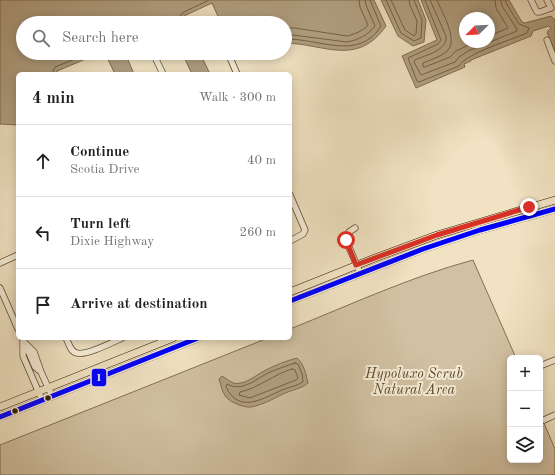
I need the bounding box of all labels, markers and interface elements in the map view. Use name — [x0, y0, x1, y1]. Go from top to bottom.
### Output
north arrow — [459, 12, 495, 48]
search box — [16, 16, 292, 60]
icon: search — [30, 27, 52, 49]
text: Search here — [62, 31, 139, 46]
text: 4 min — [32, 90, 75, 107]
text: Walk · 300 m — [199, 91, 276, 104]
text: Continue — [70, 145, 129, 160]
icon: ahead — [32, 150, 54, 172]
text: 40 m — [247, 154, 276, 167]
text: Scotia Drive — [70, 163, 140, 176]
route end — [520, 198, 538, 216]
text: Turn left — [70, 217, 130, 232]
icon: left — [32, 222, 54, 244]
text: 260 m — [239, 226, 276, 239]
route start — [337, 231, 355, 249]
text: Dixie Highway — [70, 235, 154, 248]
icon: arrive — [32, 294, 54, 316]
text: Arrive at destination — [70, 297, 208, 312]
map controls — [507, 355, 543, 463]
button: + — [507, 355, 543, 391]
park label: Hypoluxo Scrub Natural Area — [364, 367, 463, 397]
line badge: 1 — [91, 368, 107, 387]
text: 1 — [96, 373, 102, 384]
button: − — [507, 391, 543, 427]
unlabelled marker — [43, 393, 53, 403]
unlabelled marker — [10, 406, 20, 416]
button: layers — [507, 427, 543, 463]

